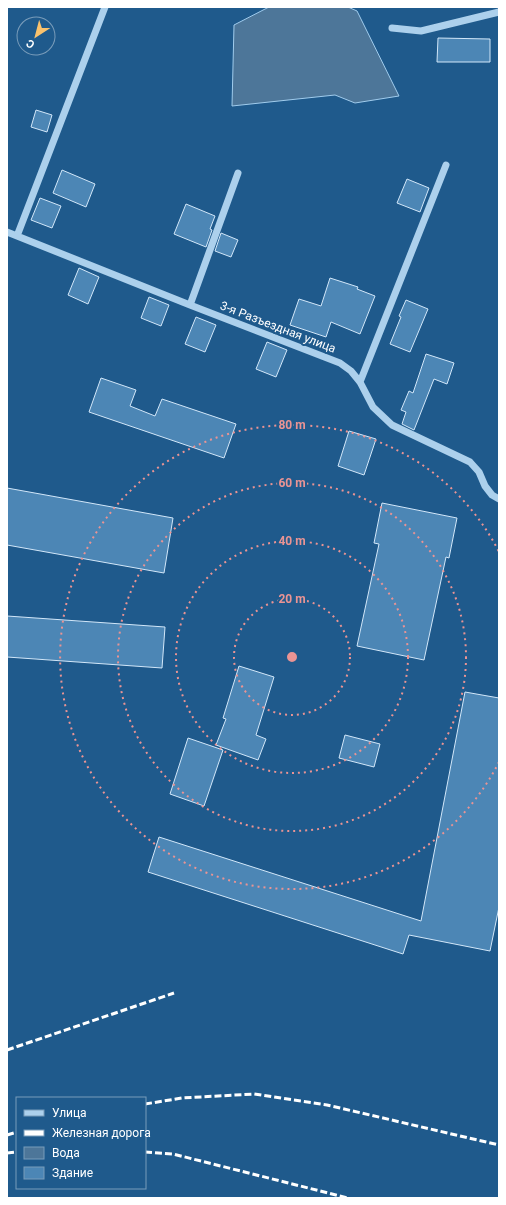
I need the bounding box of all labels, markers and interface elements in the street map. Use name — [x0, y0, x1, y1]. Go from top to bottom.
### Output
north arrow — [16, 16, 56, 56]
text: С — [24, 36, 37, 51]
street label: 3-я Разъездная улица — [218, 298, 338, 356]
text: 80 m — [278, 418, 306, 432]
text: 60 m — [278, 476, 306, 490]
text: 40 m — [278, 534, 306, 548]
text: 20 m — [278, 592, 306, 606]
centre of rings — [285, 650, 299, 664]
legend — [16, 1097, 146, 1189]
text: Улица — [52, 1106, 87, 1120]
text: Железная дорога — [52, 1126, 151, 1140]
text: Вода — [52, 1146, 80, 1160]
text: Здание — [52, 1166, 93, 1180]

